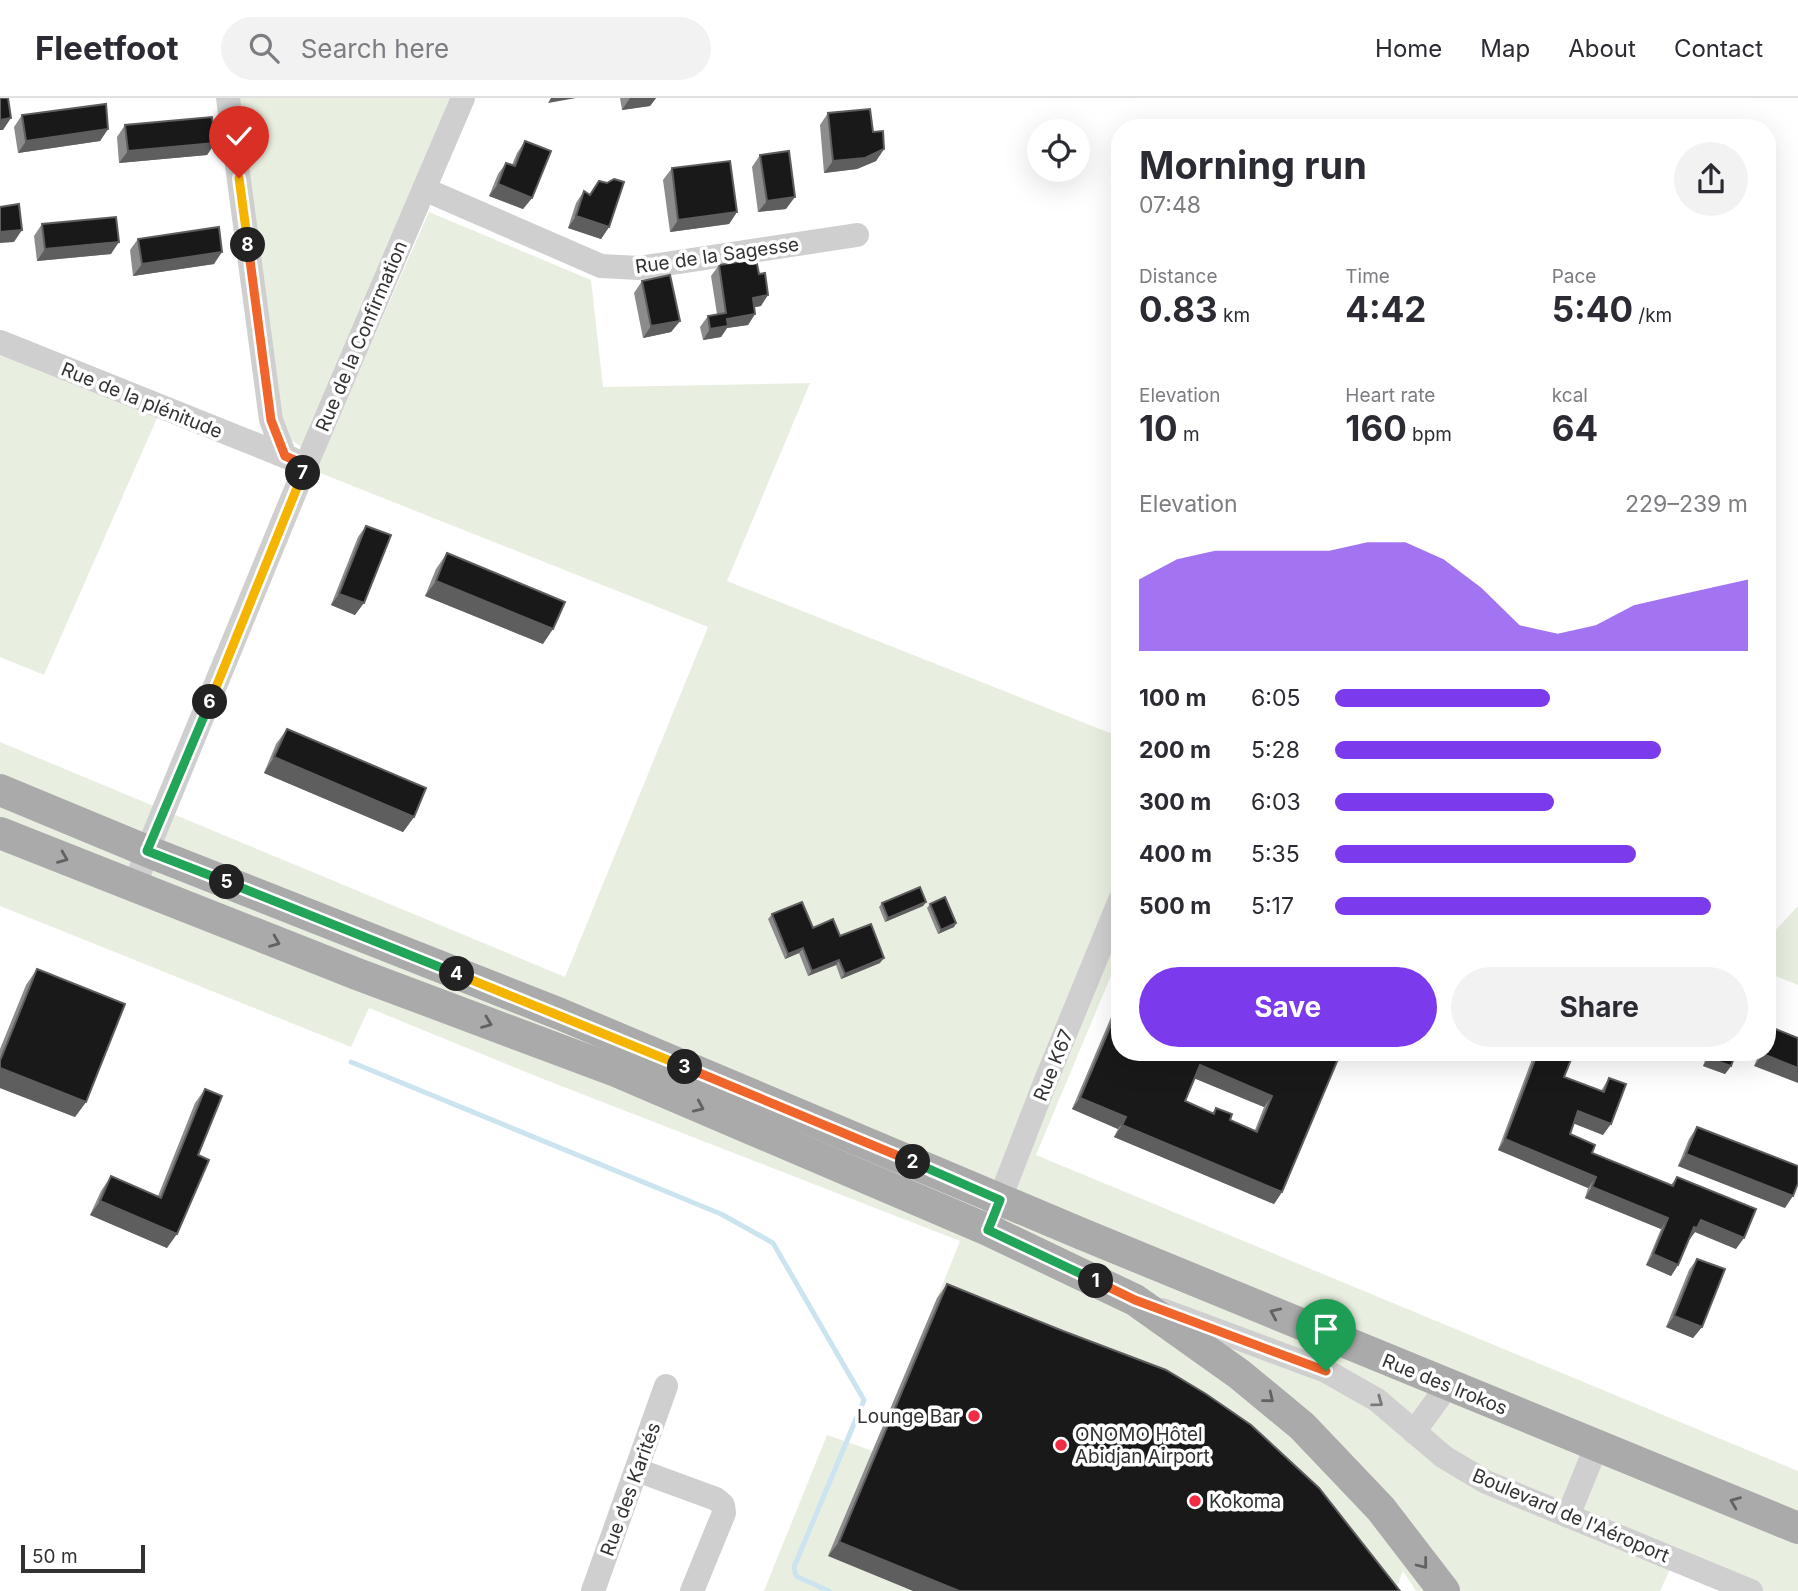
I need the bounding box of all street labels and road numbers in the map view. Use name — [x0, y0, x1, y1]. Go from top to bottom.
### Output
street label: Rue de la Sagesse — [634, 233, 801, 278]
street label: Rue de la Confirmation — [311, 237, 412, 435]
street label: Rue de la plénitude — [58, 358, 226, 443]
street label: Rue K67 — [1029, 1026, 1078, 1104]
street label: Rue des Irokos — [1379, 1349, 1511, 1420]
street label: Rue des Karités — [596, 1419, 665, 1559]
street label: Boulevard de l'Aéroport — [1469, 1464, 1673, 1567]

